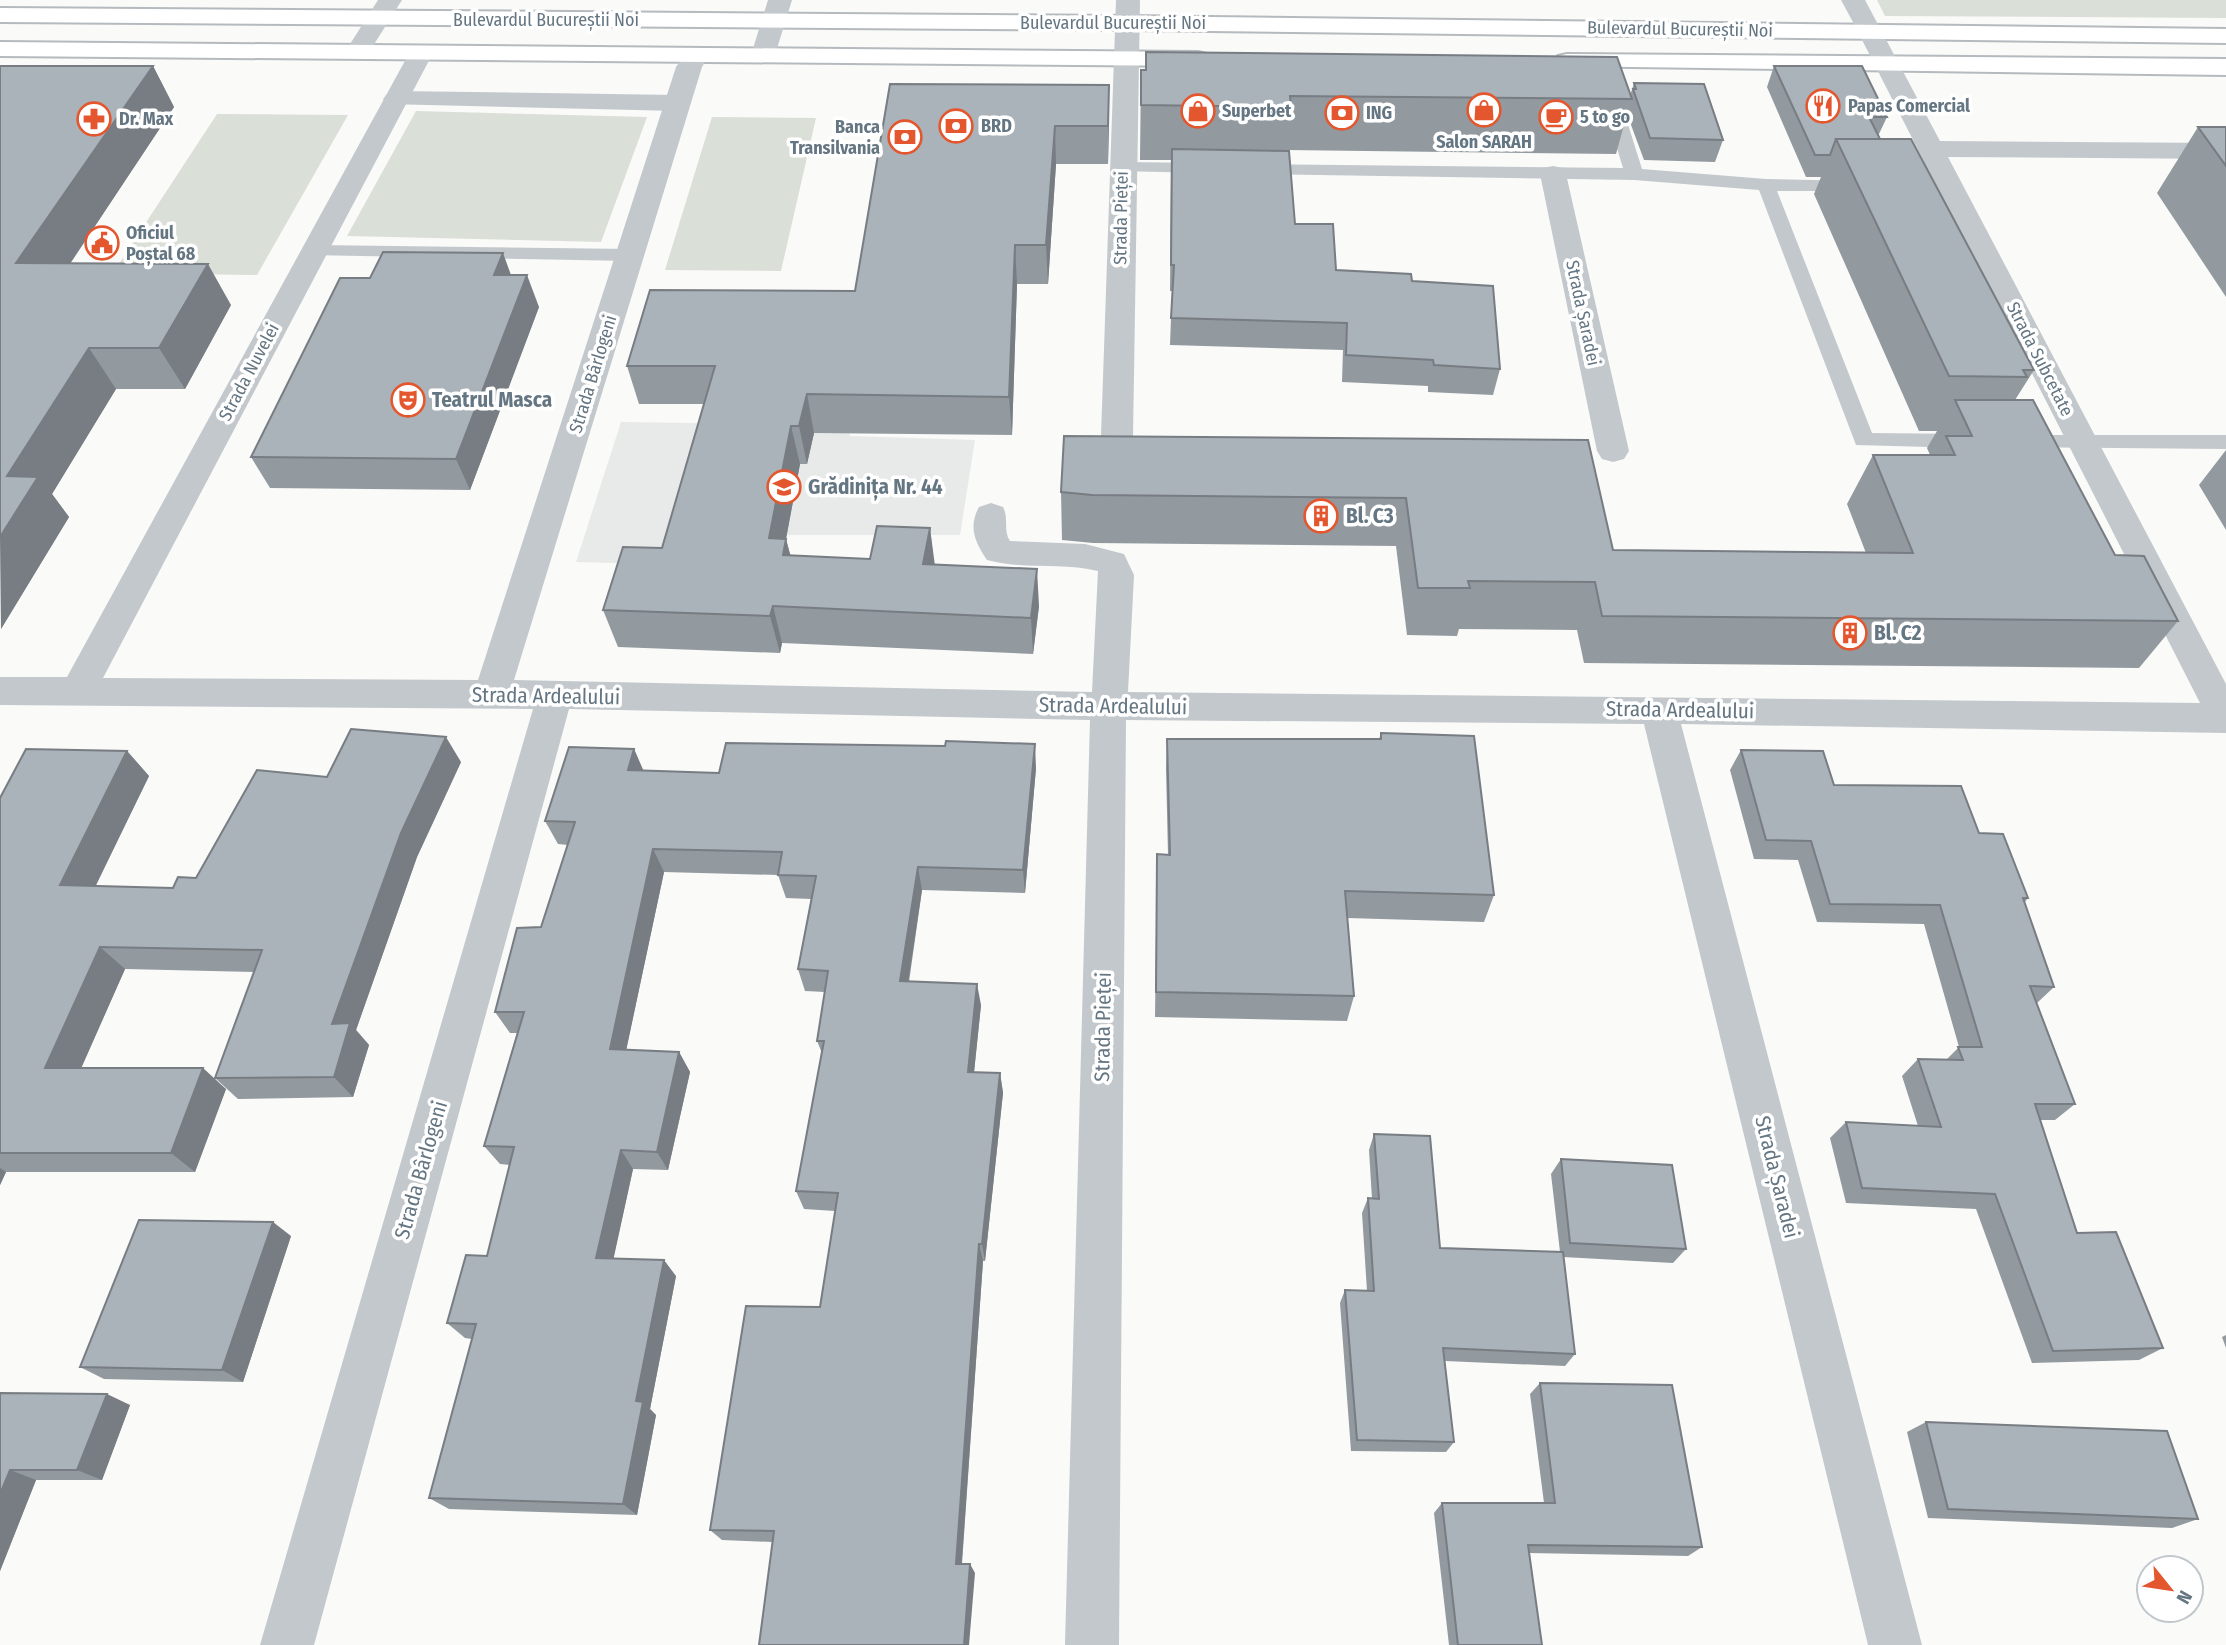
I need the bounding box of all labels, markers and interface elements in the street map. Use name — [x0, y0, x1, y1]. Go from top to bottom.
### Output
street label: Bulevardul Bucureștii Noi — [453, 9, 639, 31]
street label: Bulevardul Bucureștii Noi — [1020, 12, 1206, 34]
street label: Bulevardul Bucureștii Noi — [1587, 16, 1773, 42]
restaurant icon: Papas Comercial — [1804, 87, 1842, 125]
shop icon: Salon SARAH — [1465, 91, 1503, 129]
shop icon: Superbet — [1179, 92, 1217, 130]
bank icon: ING — [1323, 94, 1361, 132]
place label: Papas Comercial — [1848, 95, 1970, 117]
cafe icon: 5 to go — [1537, 98, 1575, 136]
pharmacy icon: Dr. Max — [75, 100, 113, 138]
place label: Superbet — [1222, 100, 1292, 122]
place label: ING — [1366, 102, 1392, 124]
place label: 5 to go — [1580, 106, 1630, 128]
bank icon: BRD — [937, 107, 975, 145]
place label: Dr. Max — [119, 108, 174, 130]
place label: BRD — [981, 115, 1012, 137]
place label: Banca Transilvania — [790, 116, 880, 159]
bank icon: Banca Transilvania — [886, 118, 924, 156]
place label: Salon SARAH — [1436, 131, 1532, 153]
street label: Strada Pieței — [1109, 171, 1133, 265]
place label: Oficiul Poștal 68 — [126, 222, 196, 266]
public building icon: Oficiul Poștal 68 — [83, 224, 121, 262]
street label: Strada Șaradei — [1561, 258, 1605, 368]
street label: Strada Subcetate — [2002, 298, 2078, 420]
street label: Strada Bârlogeni — [565, 312, 621, 436]
street label: Strada Nuvelei — [214, 319, 284, 425]
theatre icon: Teatrul Masca — [389, 381, 427, 419]
place label: Teatrul Masca — [432, 387, 552, 413]
school or university icon: Grădinița Nr. 44 — [765, 468, 803, 506]
place label: Grădinița Nr. 44 — [808, 474, 943, 501]
building icon: Bl. C3 — [1302, 497, 1340, 535]
place label: Bl. C3 — [1346, 503, 1394, 529]
building icon: Bl. C2 — [1831, 614, 1869, 652]
place label: Bl. C2 — [1874, 620, 1922, 646]
street label: Strada Ardealului — [472, 682, 620, 710]
street label: Strada Ardealului — [1039, 692, 1187, 720]
street label: Strada Ardealului — [1606, 696, 1754, 724]
street label: Strada Pieței — [1089, 972, 1117, 1082]
street label: Strada Bârlogeni — [389, 1098, 453, 1242]
street label: Strada Șaradei — [1749, 1113, 1805, 1241]
north arrow — [2135, 1554, 2205, 1624]
text: N — [2171, 1587, 2197, 1608]

